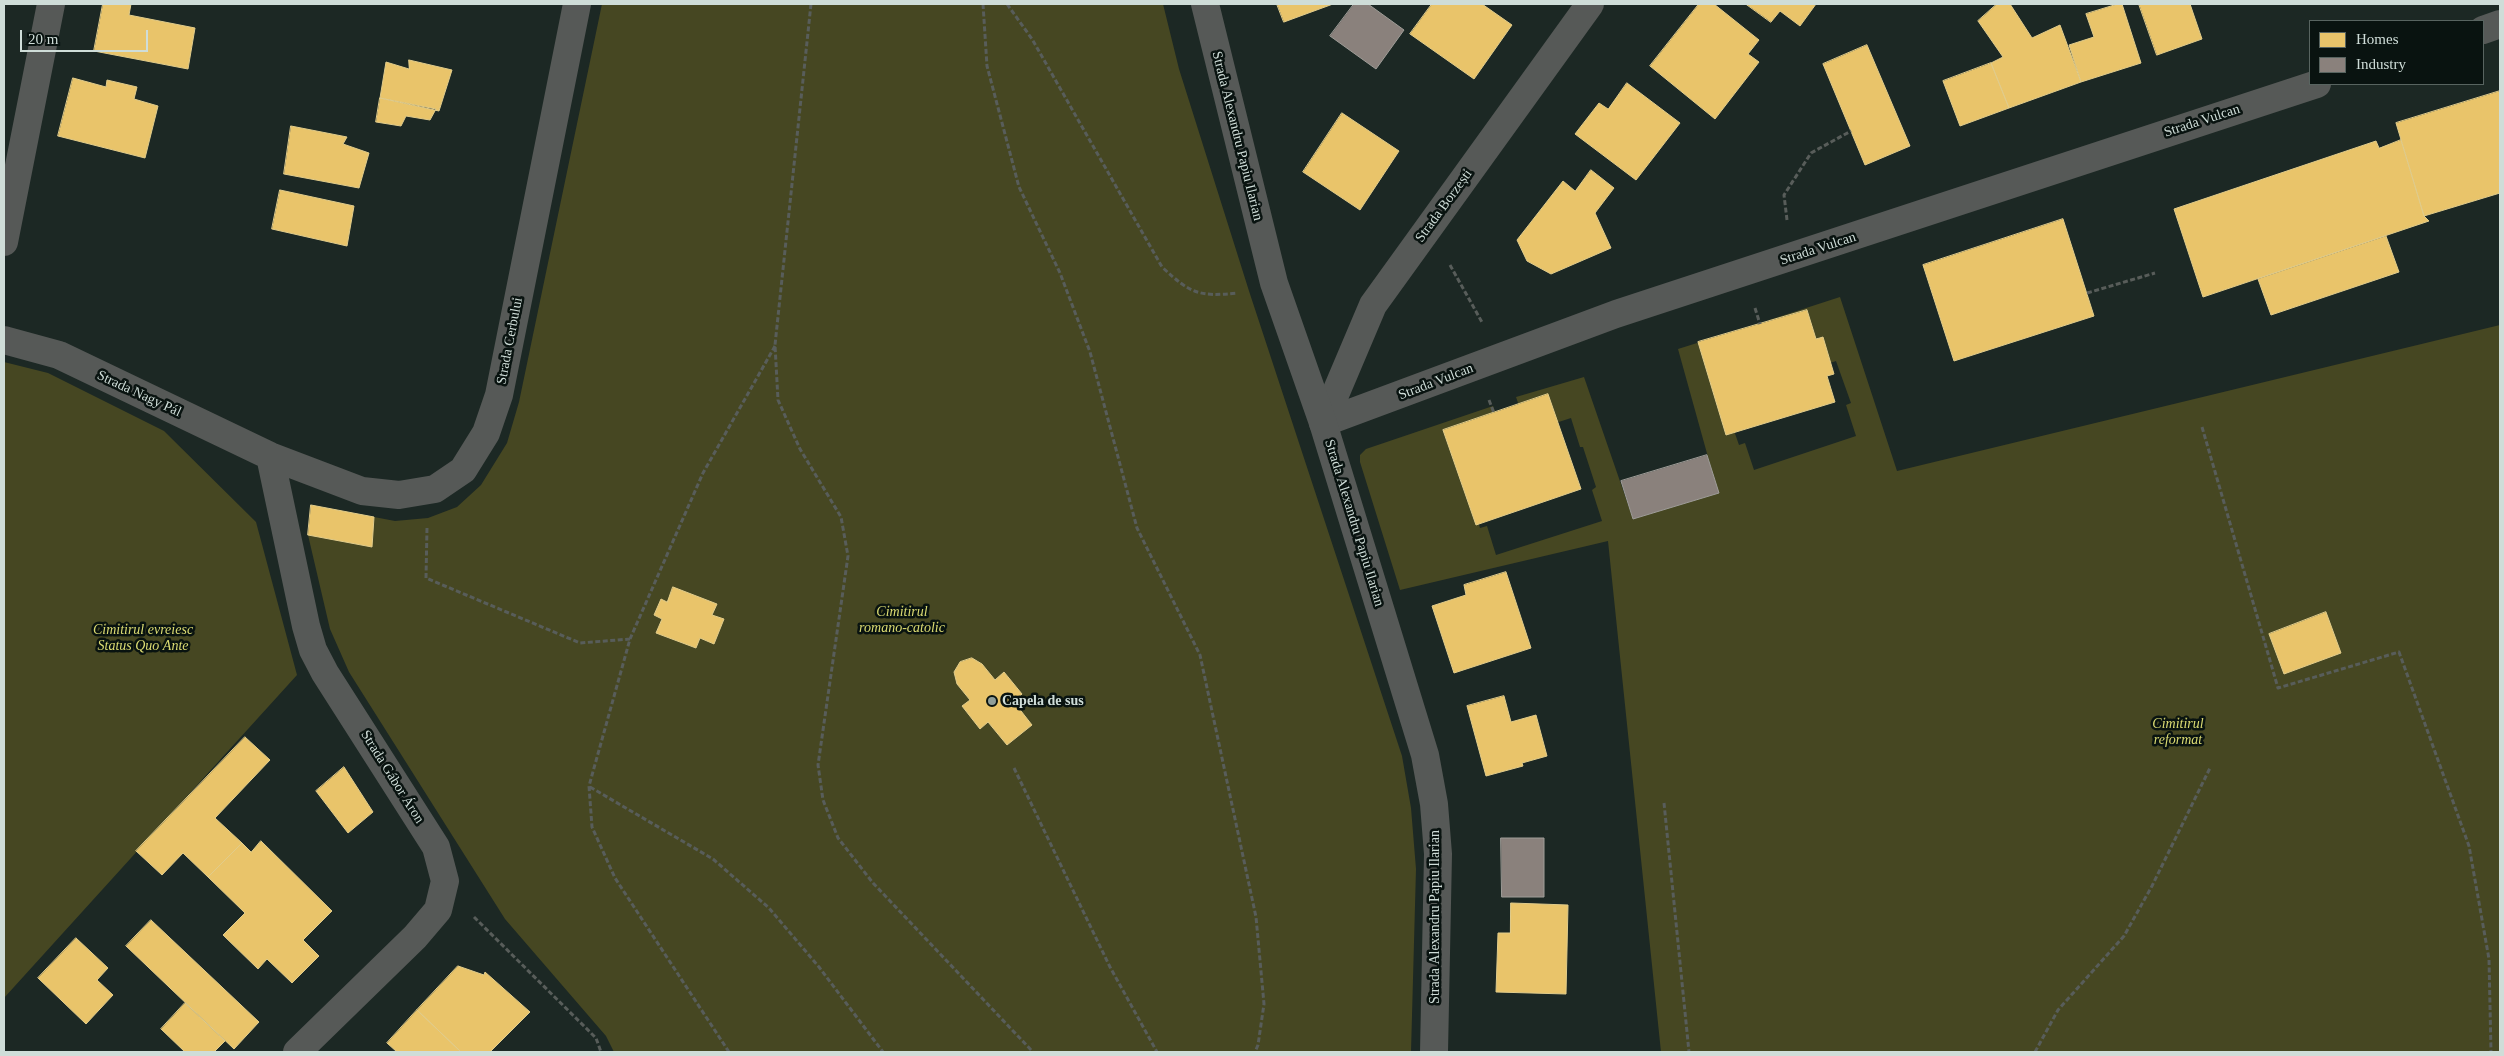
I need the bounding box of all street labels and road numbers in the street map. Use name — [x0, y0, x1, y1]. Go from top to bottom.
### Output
street label: Strada Alexandru Papiu Ilarian — [1208, 50, 1266, 222]
street label: Strada Vulcan — [2162, 101, 2242, 141]
street label: Strada Borzești — [1412, 166, 1476, 246]
street label: Strada Vulcan — [1778, 229, 1858, 269]
street label: Strada Cerbului — [493, 296, 527, 386]
street label: Strada Vulcan — [1396, 360, 1476, 404]
street label: Strada Nagy Pál — [94, 367, 184, 421]
street label: Strada Alexandru Papiu Ilarian — [1321, 437, 1387, 609]
street label: Strada Gábor Áron — [357, 727, 427, 827]
street label: Strada Alexandru Papiu Ilarian — [1427, 830, 1443, 1004]

